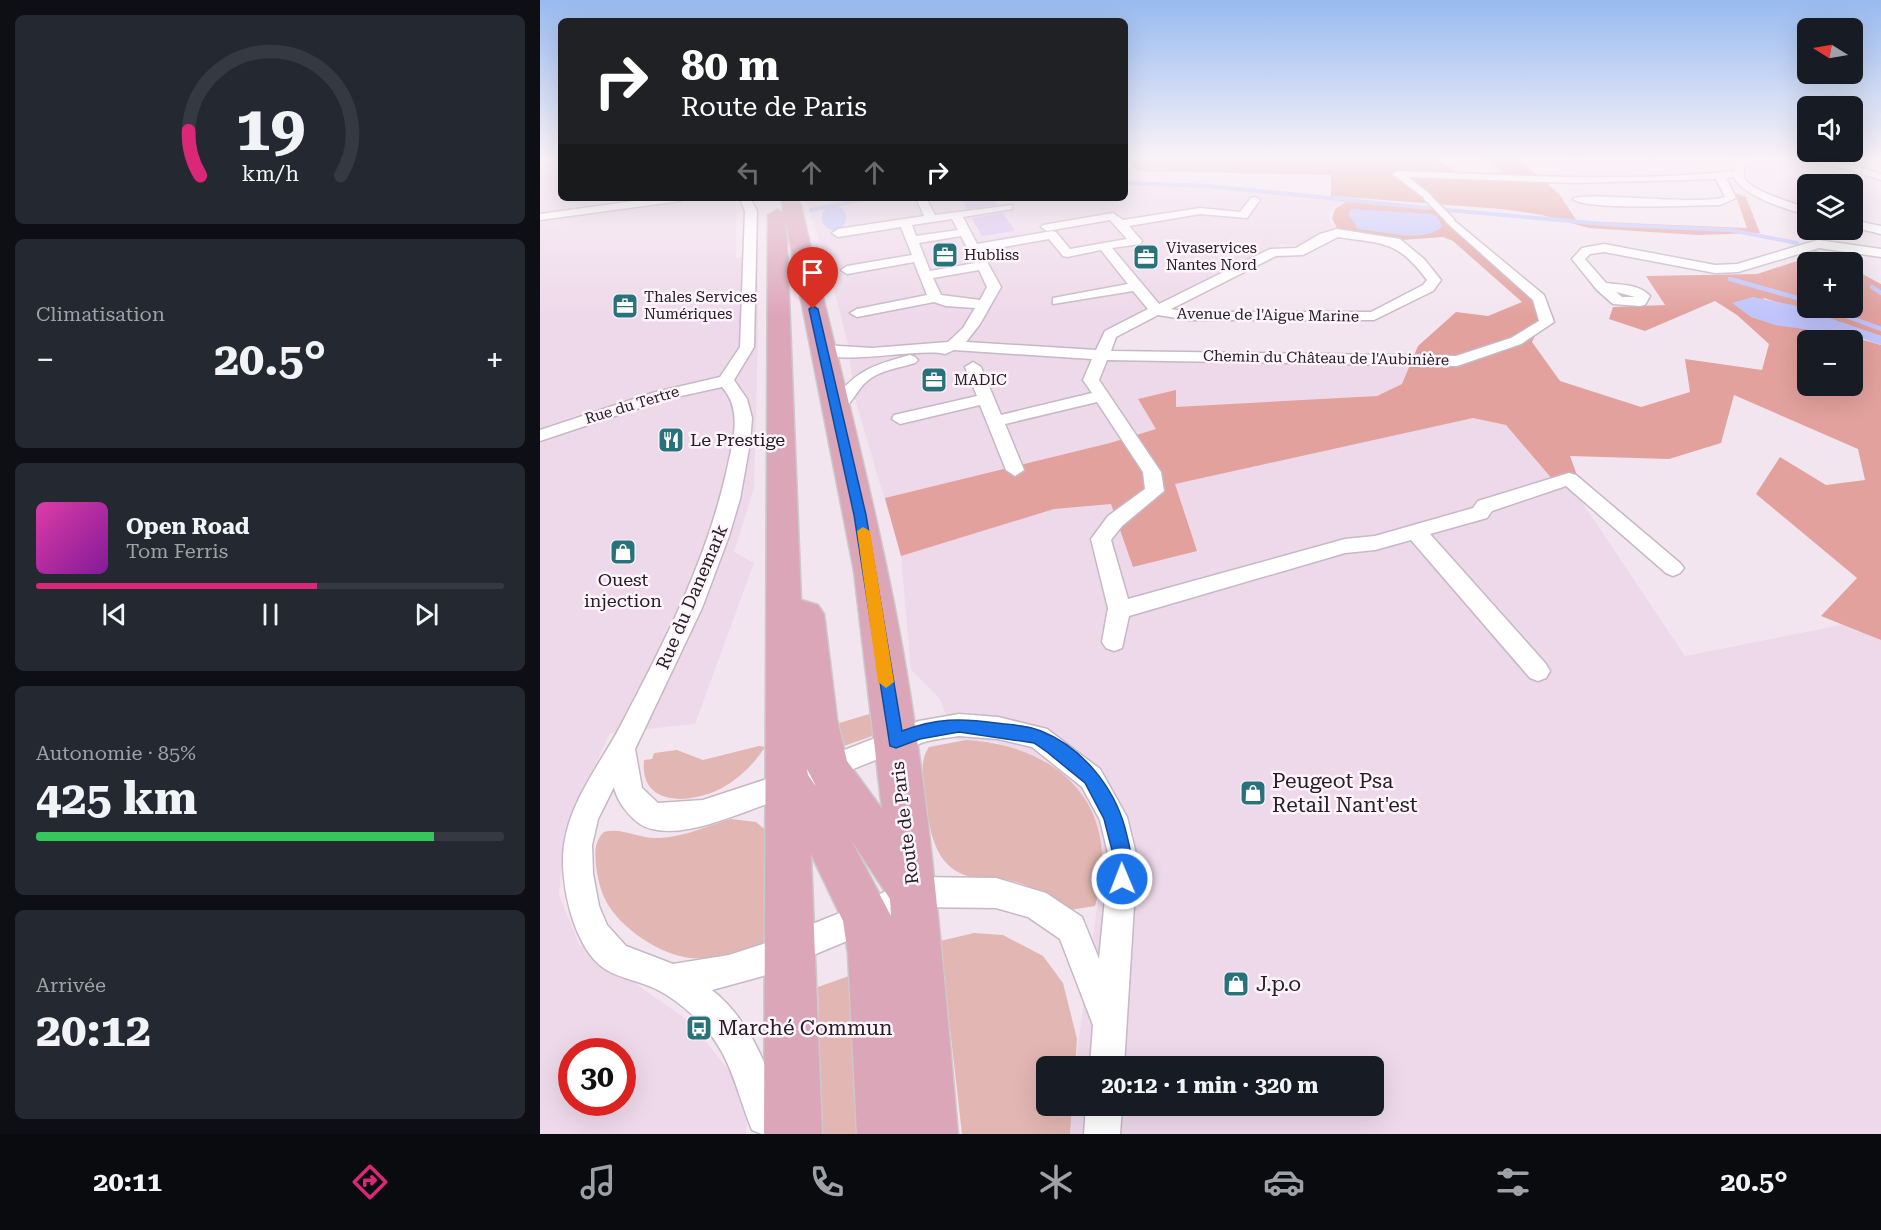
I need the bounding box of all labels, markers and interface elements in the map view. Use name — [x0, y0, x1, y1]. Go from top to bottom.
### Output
north arrow — [1797, 18, 1863, 84]
map controls — [1797, 18, 1863, 396]
text: 80 m — [681, 41, 779, 90]
icon: right — [582, 42, 660, 120]
text: Route de Paris — [681, 91, 867, 123]
text: 19 — [235, 93, 305, 166]
button: sound — [1797, 96, 1863, 162]
icon: left — [732, 156, 765, 189]
icon: ahead — [795, 156, 828, 189]
icon: ahead — [858, 156, 891, 189]
icon: right — [921, 156, 954, 189]
text: km/h — [241, 162, 299, 187]
button: layers — [1797, 174, 1863, 240]
place label: Vivaservices Nantes Nord — [1166, 239, 1257, 274]
office icon: Hubliss — [930, 240, 960, 270]
office icon: Vivaservices Nantes Nord — [1131, 242, 1161, 272]
place label: Hubliss — [964, 246, 1019, 264]
pin — [787, 247, 838, 309]
button: + — [1797, 252, 1863, 318]
icon: arrive — [796, 256, 829, 289]
place label: Thales Services Numériques — [644, 288, 757, 323]
office icon: Thales Services Numériques — [610, 291, 640, 321]
text: Climatisation — [36, 302, 165, 326]
street label: Avenue de l'Aigue Marine — [1177, 304, 1359, 326]
button: − — [1797, 330, 1863, 396]
text: 20.5° — [214, 333, 326, 386]
text: − — [36, 340, 54, 379]
text: + — [486, 340, 504, 379]
street label: Chemin du Château de l'Aubinière — [1203, 347, 1449, 369]
office icon: MADIC — [919, 365, 949, 395]
place label: MADIC — [954, 371, 1007, 389]
street label: Rue du Tertre — [583, 382, 681, 428]
restaurant icon: Le Prestige — [656, 425, 686, 455]
place label: Le Prestige — [690, 429, 785, 450]
text: Open Road — [126, 514, 249, 539]
street label: Rue du Danemark — [652, 521, 732, 672]
shop icon: Ouest injection — [608, 537, 638, 567]
text: Tom Ferris — [126, 539, 228, 563]
place label: Ouest injection — [584, 569, 662, 611]
icon: previous — [98, 598, 131, 631]
icon: pause — [254, 598, 287, 631]
icon: next — [410, 598, 443, 631]
text: Autonomie · 85% — [36, 741, 196, 765]
street label: Route de Paris — [887, 760, 922, 886]
place label: Peugeot Psa Retail Nant'est — [1272, 769, 1418, 817]
text: 425 km — [36, 772, 197, 825]
shop icon: Peugeot Psa Retail Nant'est — [1238, 778, 1268, 808]
position arrow — [1090, 847, 1154, 911]
shop icon: J.p.o — [1221, 969, 1251, 999]
place label: J.p.o — [1256, 972, 1301, 996]
text: Arrivée — [36, 973, 106, 997]
text: 20:12 — [36, 1004, 151, 1057]
bus stop icon: Marché Commun — [684, 1013, 714, 1043]
place label: Marché Commun — [718, 1016, 893, 1040]
speed limit sign: 30 — [558, 1038, 636, 1116]
text: 20:12 · 1 min · 320 m — [1101, 1073, 1319, 1098]
icon: directions — [349, 1161, 391, 1203]
icon: music — [577, 1161, 619, 1203]
icon: phone — [806, 1161, 848, 1203]
icon: climate — [1035, 1161, 1077, 1203]
icon: car — [1263, 1161, 1305, 1203]
icon: filters — [1492, 1161, 1534, 1203]
text: 20:11 — [93, 1166, 162, 1198]
text: 20.5° — [1720, 1166, 1788, 1198]

